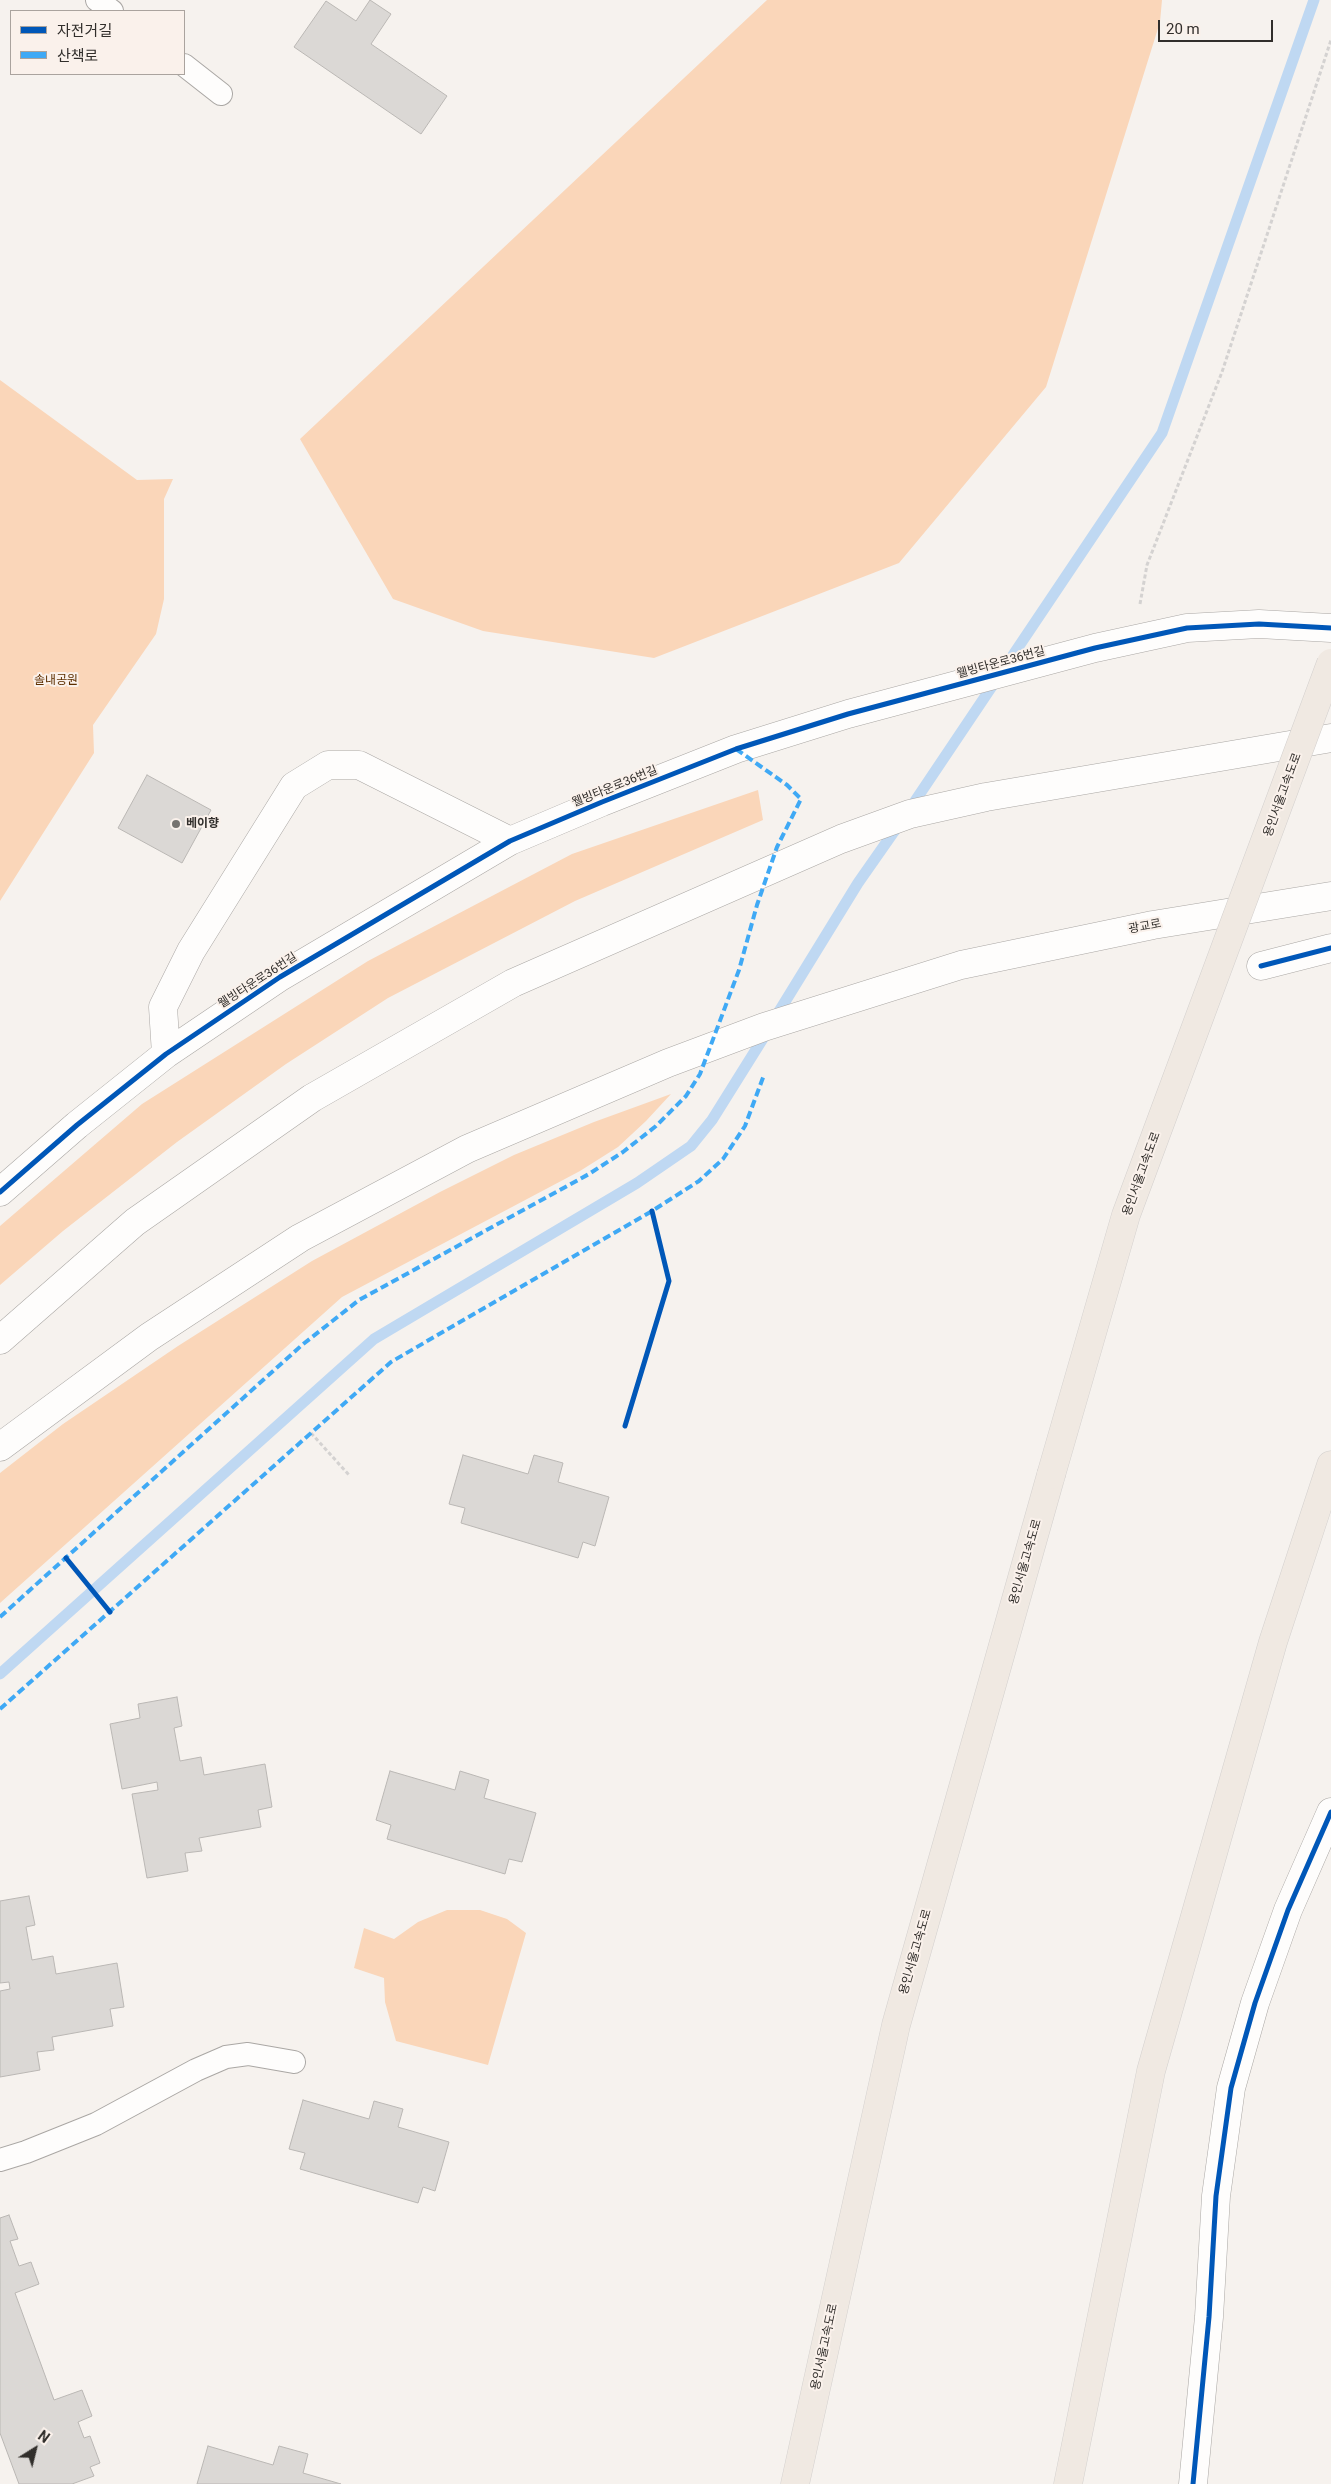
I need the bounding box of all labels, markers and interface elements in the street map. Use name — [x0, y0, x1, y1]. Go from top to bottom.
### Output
legend — [10, 10, 185, 75]
scale bar — [1161, 10, 1276, 42]
text: 20 m — [1166, 20, 1200, 38]
text: 자전거길 — [57, 22, 112, 40]
text: 산책로 — [57, 47, 98, 65]
street label: 웰빙타운로36번길 — [955, 644, 1047, 682]
park label: 솔내공원 — [34, 674, 78, 688]
street label: 용인서울고속도로 — [1261, 751, 1305, 839]
street label: 웰빙타운로36번길 — [570, 763, 660, 811]
place label: 베이향 — [186, 817, 219, 831]
marker: 베이향 — [170, 818, 182, 830]
street label: 광교로 — [1127, 917, 1163, 937]
street label: 웰빙타운로36번길 — [216, 950, 300, 1012]
street label: 용인서울고속도로 — [1120, 1130, 1164, 1218]
street label: 용인서울고속도로 — [1007, 1518, 1045, 1606]
street label: 용인서울고속도로 — [897, 1908, 935, 1996]
street label: 용인서울고속도로 — [809, 2302, 841, 2392]
north arrow — [10, 2424, 60, 2474]
text: N — [35, 2427, 53, 2446]

